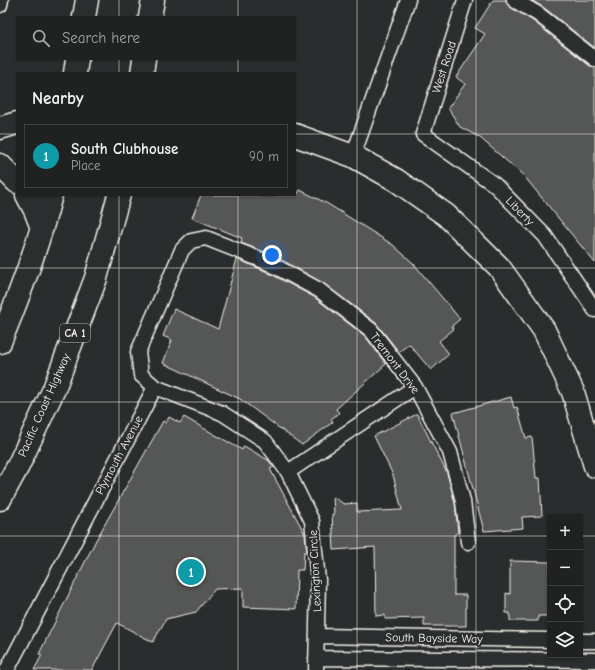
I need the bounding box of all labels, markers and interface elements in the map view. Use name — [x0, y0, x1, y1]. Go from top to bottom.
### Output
search box — [16, 16, 296, 60]
icon: search — [30, 27, 52, 49]
text: Search here — [62, 29, 140, 47]
street label: West Road — [429, 39, 459, 95]
text: Nearby — [32, 89, 83, 108]
text: South Clubhouse — [71, 140, 178, 158]
text: 1 — [43, 149, 49, 164]
text: 90 m — [249, 149, 279, 164]
text: Place — [71, 158, 101, 173]
street label: Liberty — [503, 194, 538, 229]
your location — [262, 245, 282, 265]
road number: CA 1 — [60, 324, 90, 342]
street label: Tremont Drive — [367, 330, 423, 396]
street label: Pacific Coast Highway — [15, 350, 73, 459]
street label: Plymouth Avenue — [92, 413, 146, 497]
map controls — [547, 514, 583, 658]
button: + — [547, 514, 583, 550]
street label: Lexington Circle — [306, 530, 324, 612]
button: − — [547, 550, 583, 586]
pin: 1 — [178, 557, 204, 587]
button: locate — [547, 586, 583, 622]
button: layers — [547, 622, 583, 658]
street label: South Bayside Way — [385, 630, 483, 646]

